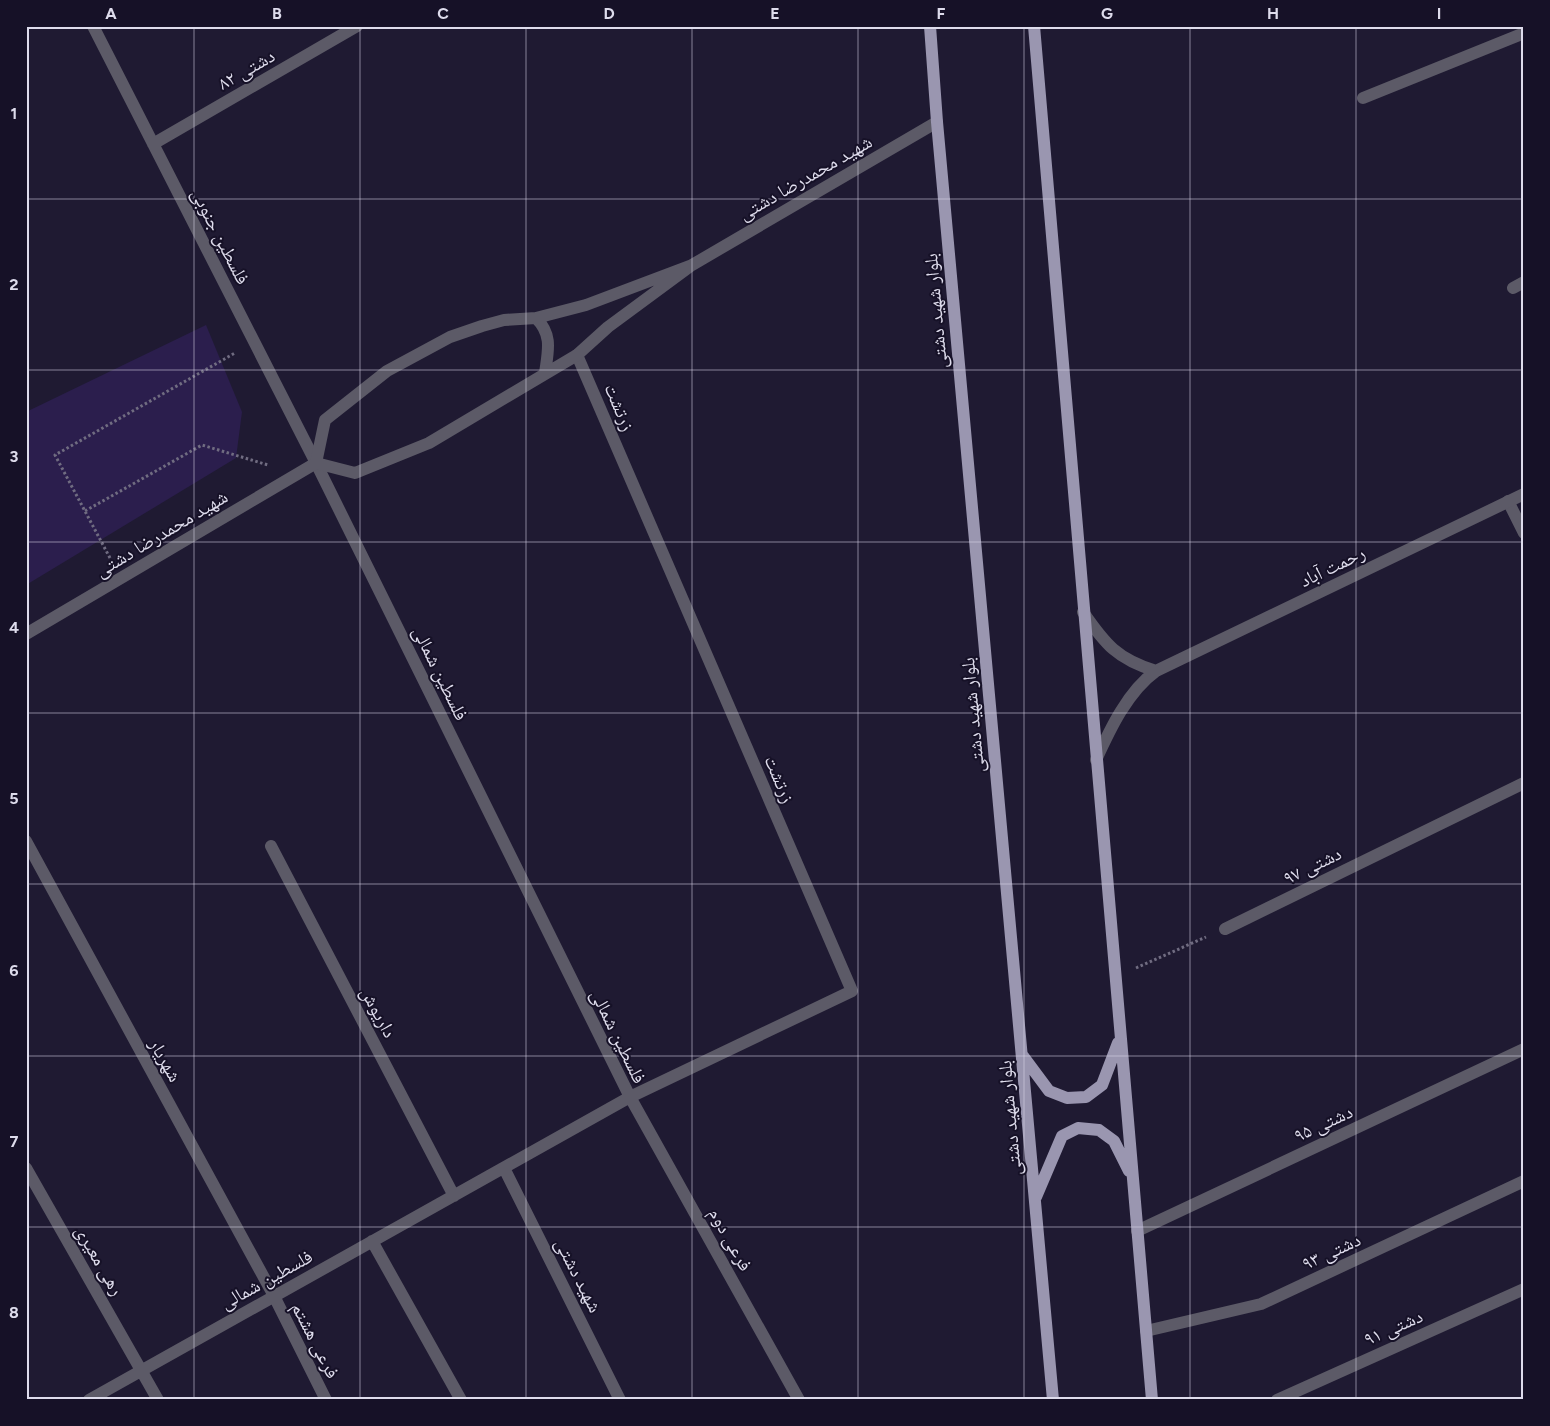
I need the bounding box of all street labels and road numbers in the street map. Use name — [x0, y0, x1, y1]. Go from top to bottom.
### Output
street label: دشتی ۸۲ — [214, 44, 279, 95]
street label: شهید محمدرضا دشتی — [734, 130, 876, 225]
street label: فلسطین جنوبی — [187, 184, 255, 288]
street label: بلوار شهید دشتی — [919, 252, 952, 370]
street label: زرتشت — [599, 380, 640, 434]
street label: شهید محمدرضا دشتی — [91, 485, 232, 582]
street label: رحمت آباد — [1296, 541, 1369, 592]
street label: فلسطین شمالی — [408, 622, 473, 724]
street label: بلوار شهید دشتی — [956, 656, 989, 774]
street label: زرتشت — [759, 752, 800, 806]
street label: دشتی ۹۷ — [1279, 841, 1345, 889]
street label: داریوش — [356, 983, 402, 1042]
street label: فلسطین شمالی — [586, 985, 651, 1087]
street label: شهریار — [144, 1034, 187, 1086]
street label: بلوار شهید دشتی — [993, 1059, 1026, 1177]
street label: دشتی ۹۵ — [1290, 1100, 1356, 1147]
street label: فرعی دوم — [702, 1203, 757, 1276]
street label: رهی معیری — [70, 1221, 129, 1300]
street label: دشتی ۹۳ — [1298, 1228, 1364, 1275]
street label: شهید دشتی — [550, 1234, 607, 1316]
street label: فلسطین شمالی — [216, 1245, 316, 1314]
street label: فرعی هشتم — [286, 1298, 344, 1383]
street label: دشتی ۹۱ — [1360, 1304, 1426, 1351]

